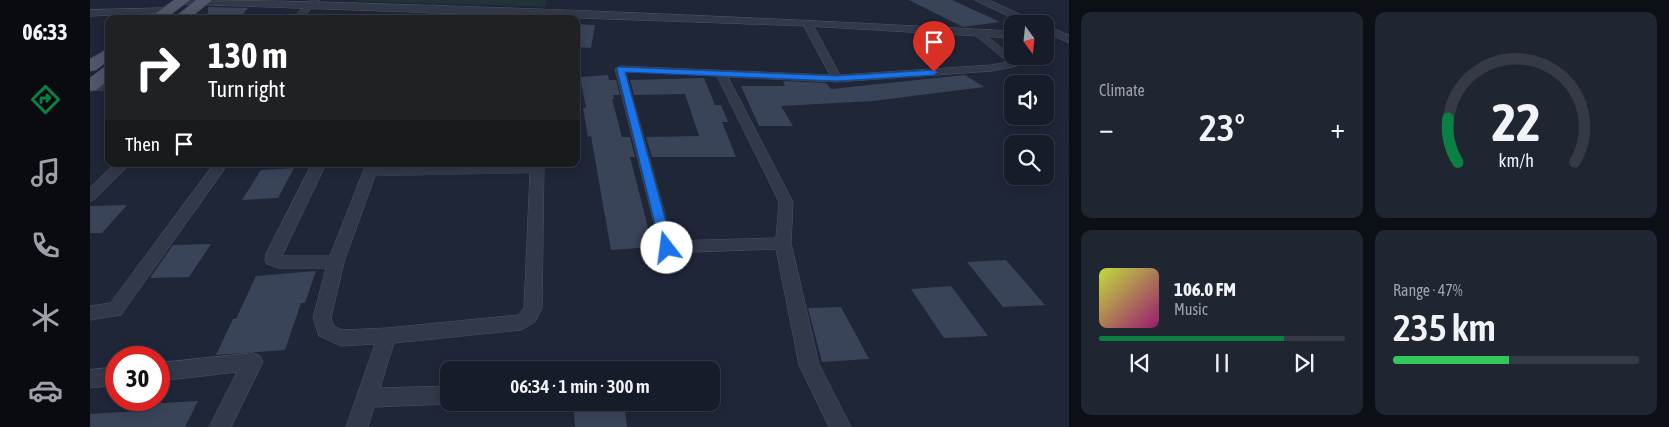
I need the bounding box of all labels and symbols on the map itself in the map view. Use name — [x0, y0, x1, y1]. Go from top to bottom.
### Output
north arrow — [1004, 15, 1054, 65]
pin — [913, 21, 955, 72]
position arrow — [640, 221, 692, 273]
speed limit sign: 30 — [105, 346, 170, 411]

